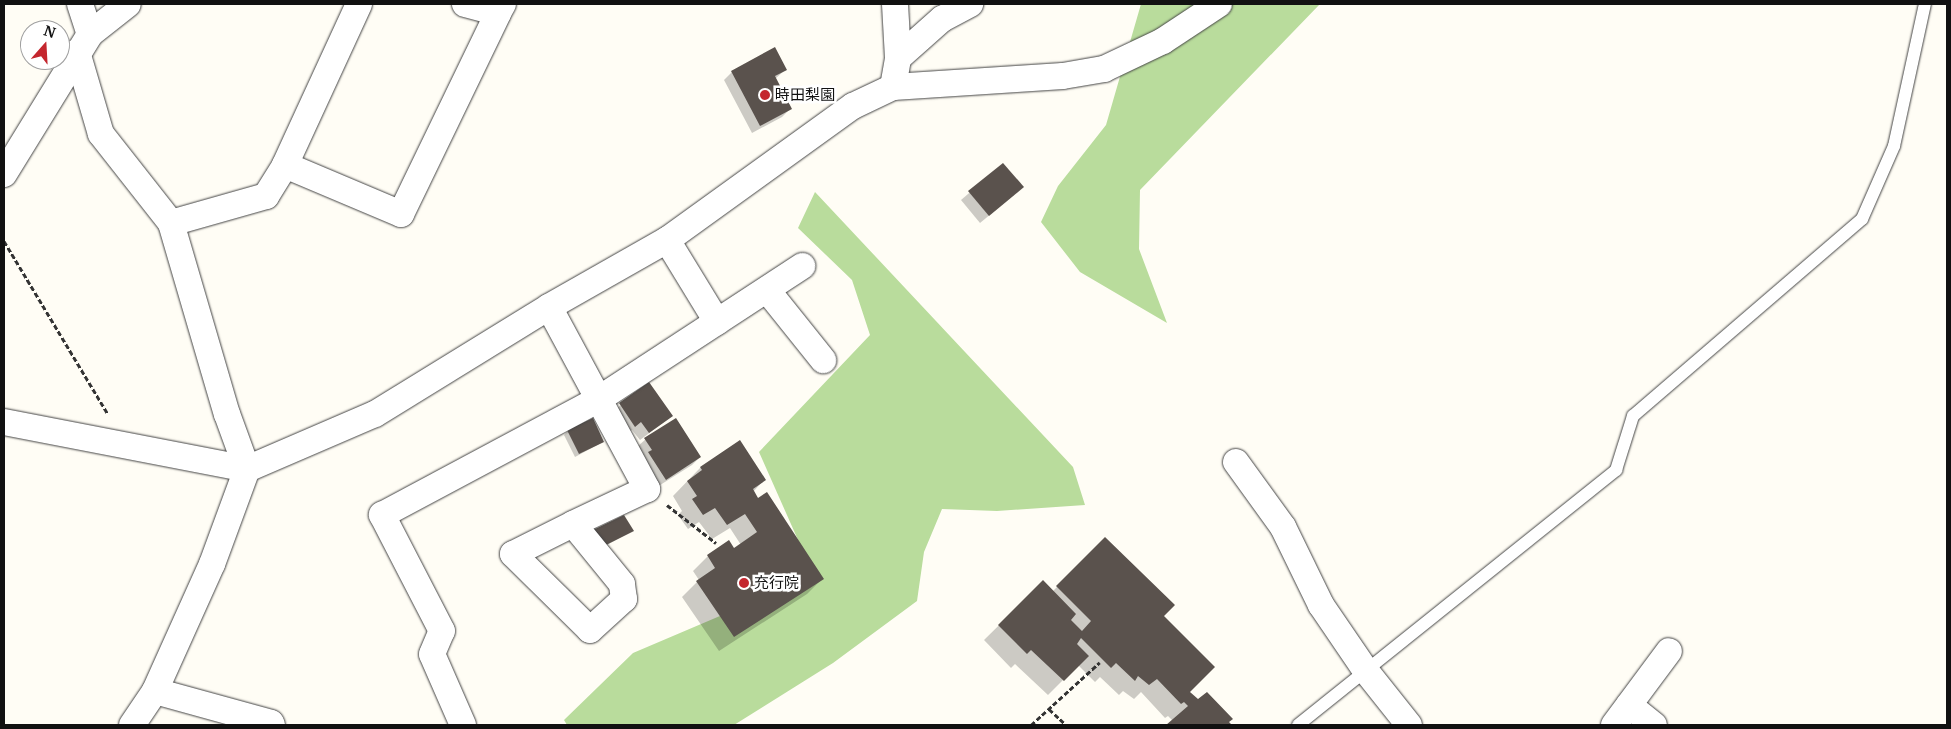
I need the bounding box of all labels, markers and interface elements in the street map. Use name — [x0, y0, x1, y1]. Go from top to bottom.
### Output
north arrow — [20, 20, 70, 70]
text: N — [41, 21, 58, 42]
place label: 時田梨園 — [775, 86, 835, 104]
marker: 時田梨園 — [759, 89, 771, 101]
place label: 充行院 — [754, 574, 799, 592]
marker: 充行院 — [738, 577, 750, 589]

